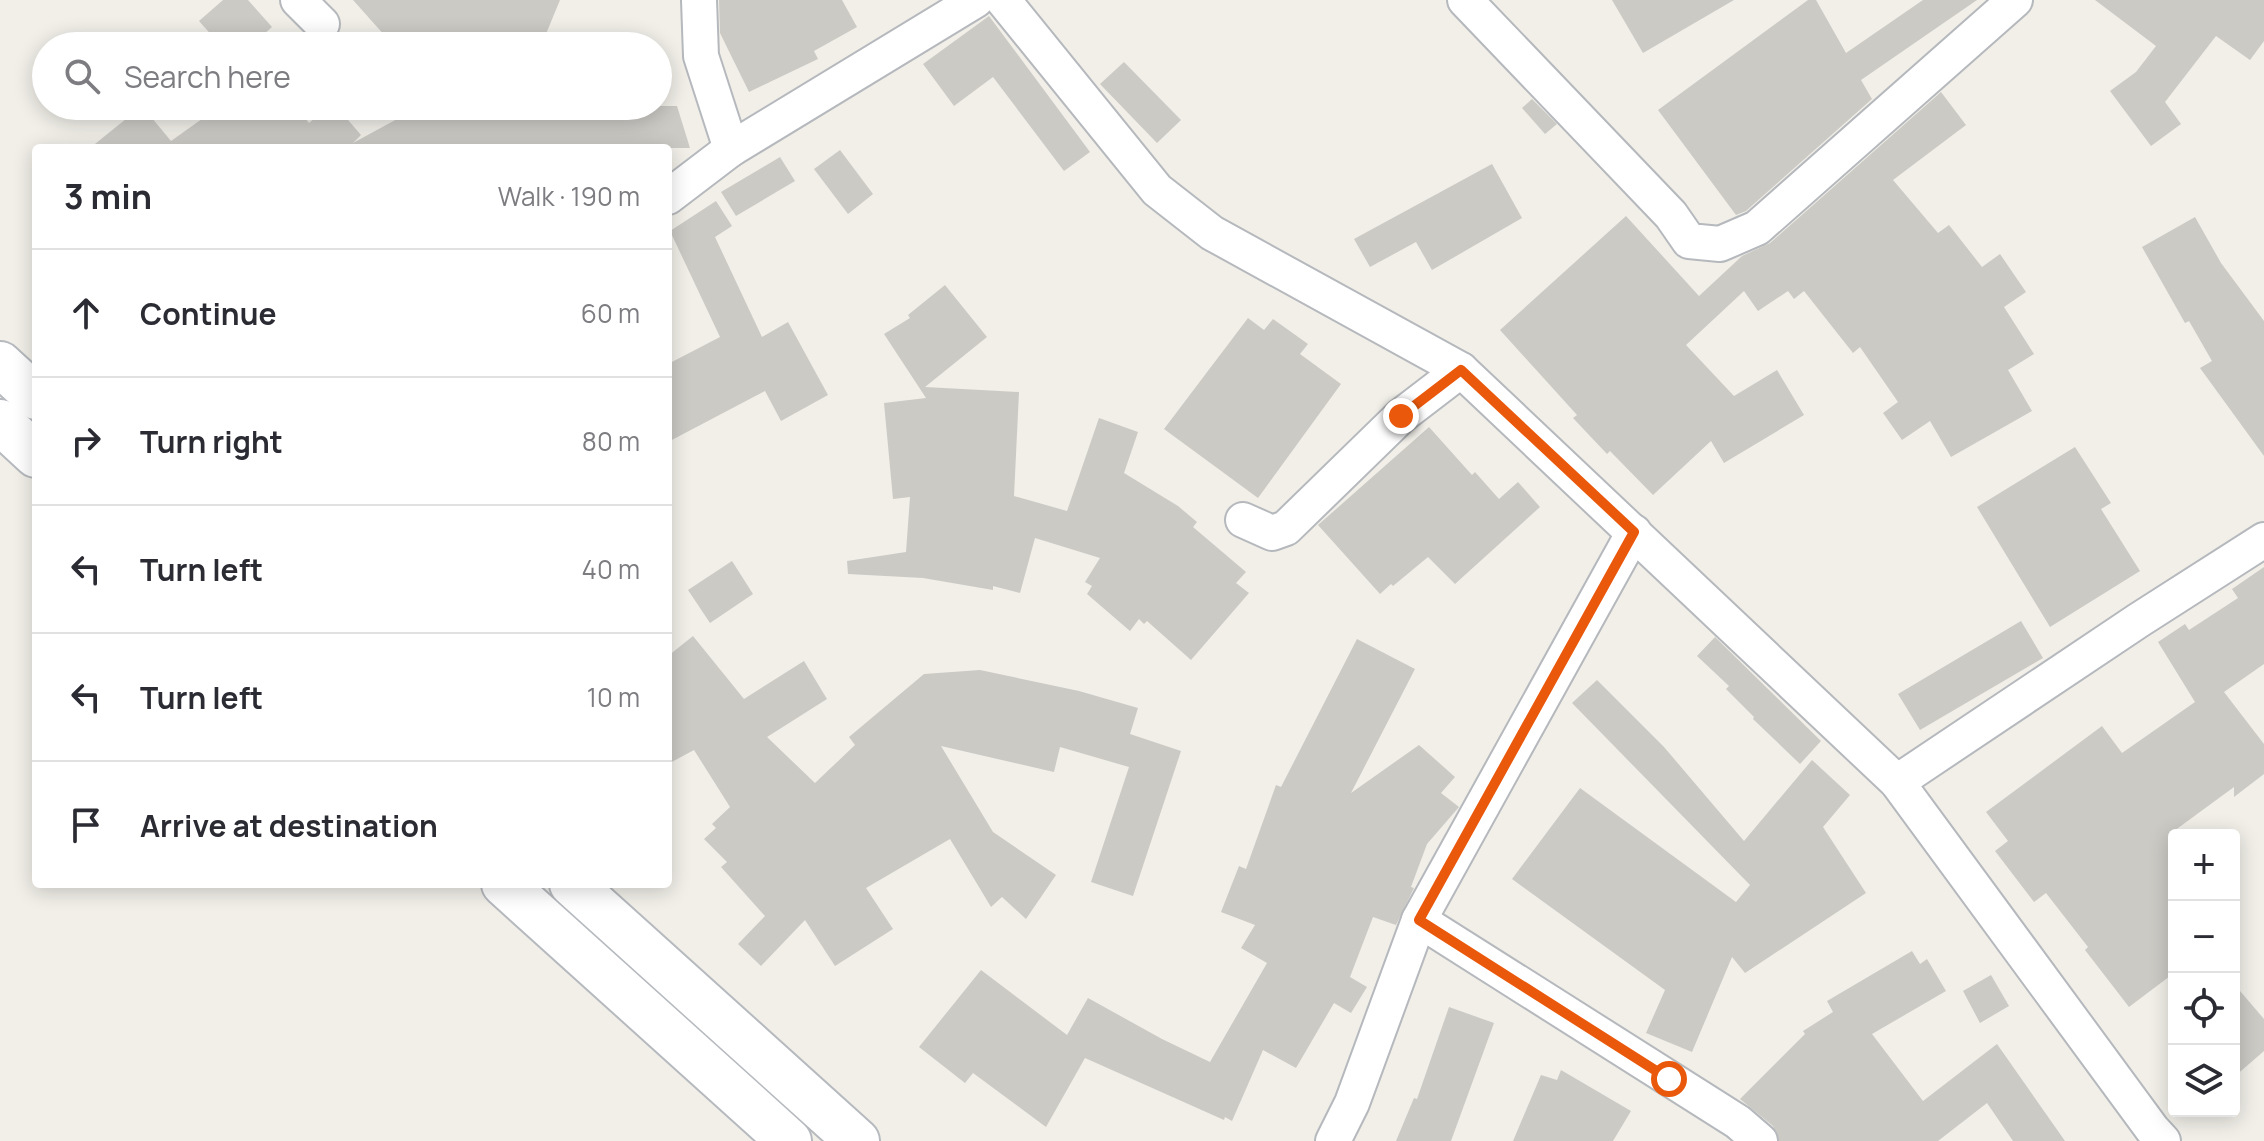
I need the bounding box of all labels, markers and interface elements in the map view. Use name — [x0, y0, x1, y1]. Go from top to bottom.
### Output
search box — [32, 32, 672, 120]
icon: search — [60, 54, 104, 98]
text: Search here — [124, 56, 291, 97]
text: 3 min — [64, 173, 152, 219]
text: Walk · 190 m — [498, 178, 640, 214]
icon: ahead — [64, 291, 108, 335]
text: Continue — [140, 293, 276, 334]
text: 60 m — [581, 295, 640, 331]
route end — [1383, 398, 1419, 434]
icon: right — [64, 419, 108, 463]
text: Turn right — [140, 421, 283, 462]
text: 80 m — [582, 423, 640, 459]
icon: left — [64, 547, 108, 591]
text: Turn left — [140, 549, 263, 590]
text: 40 m — [582, 551, 640, 587]
icon: left — [64, 675, 108, 719]
text: Turn left — [140, 677, 263, 718]
text: 10 m — [587, 679, 640, 715]
icon: arrive — [64, 803, 108, 847]
text: Arrive at destination — [140, 805, 438, 846]
map controls — [2168, 829, 2240, 1117]
button: + — [2168, 829, 2240, 901]
button: − — [2168, 901, 2240, 973]
button: locate — [2168, 973, 2240, 1045]
button: layers — [2168, 1045, 2240, 1117]
route start — [1651, 1061, 1687, 1097]

